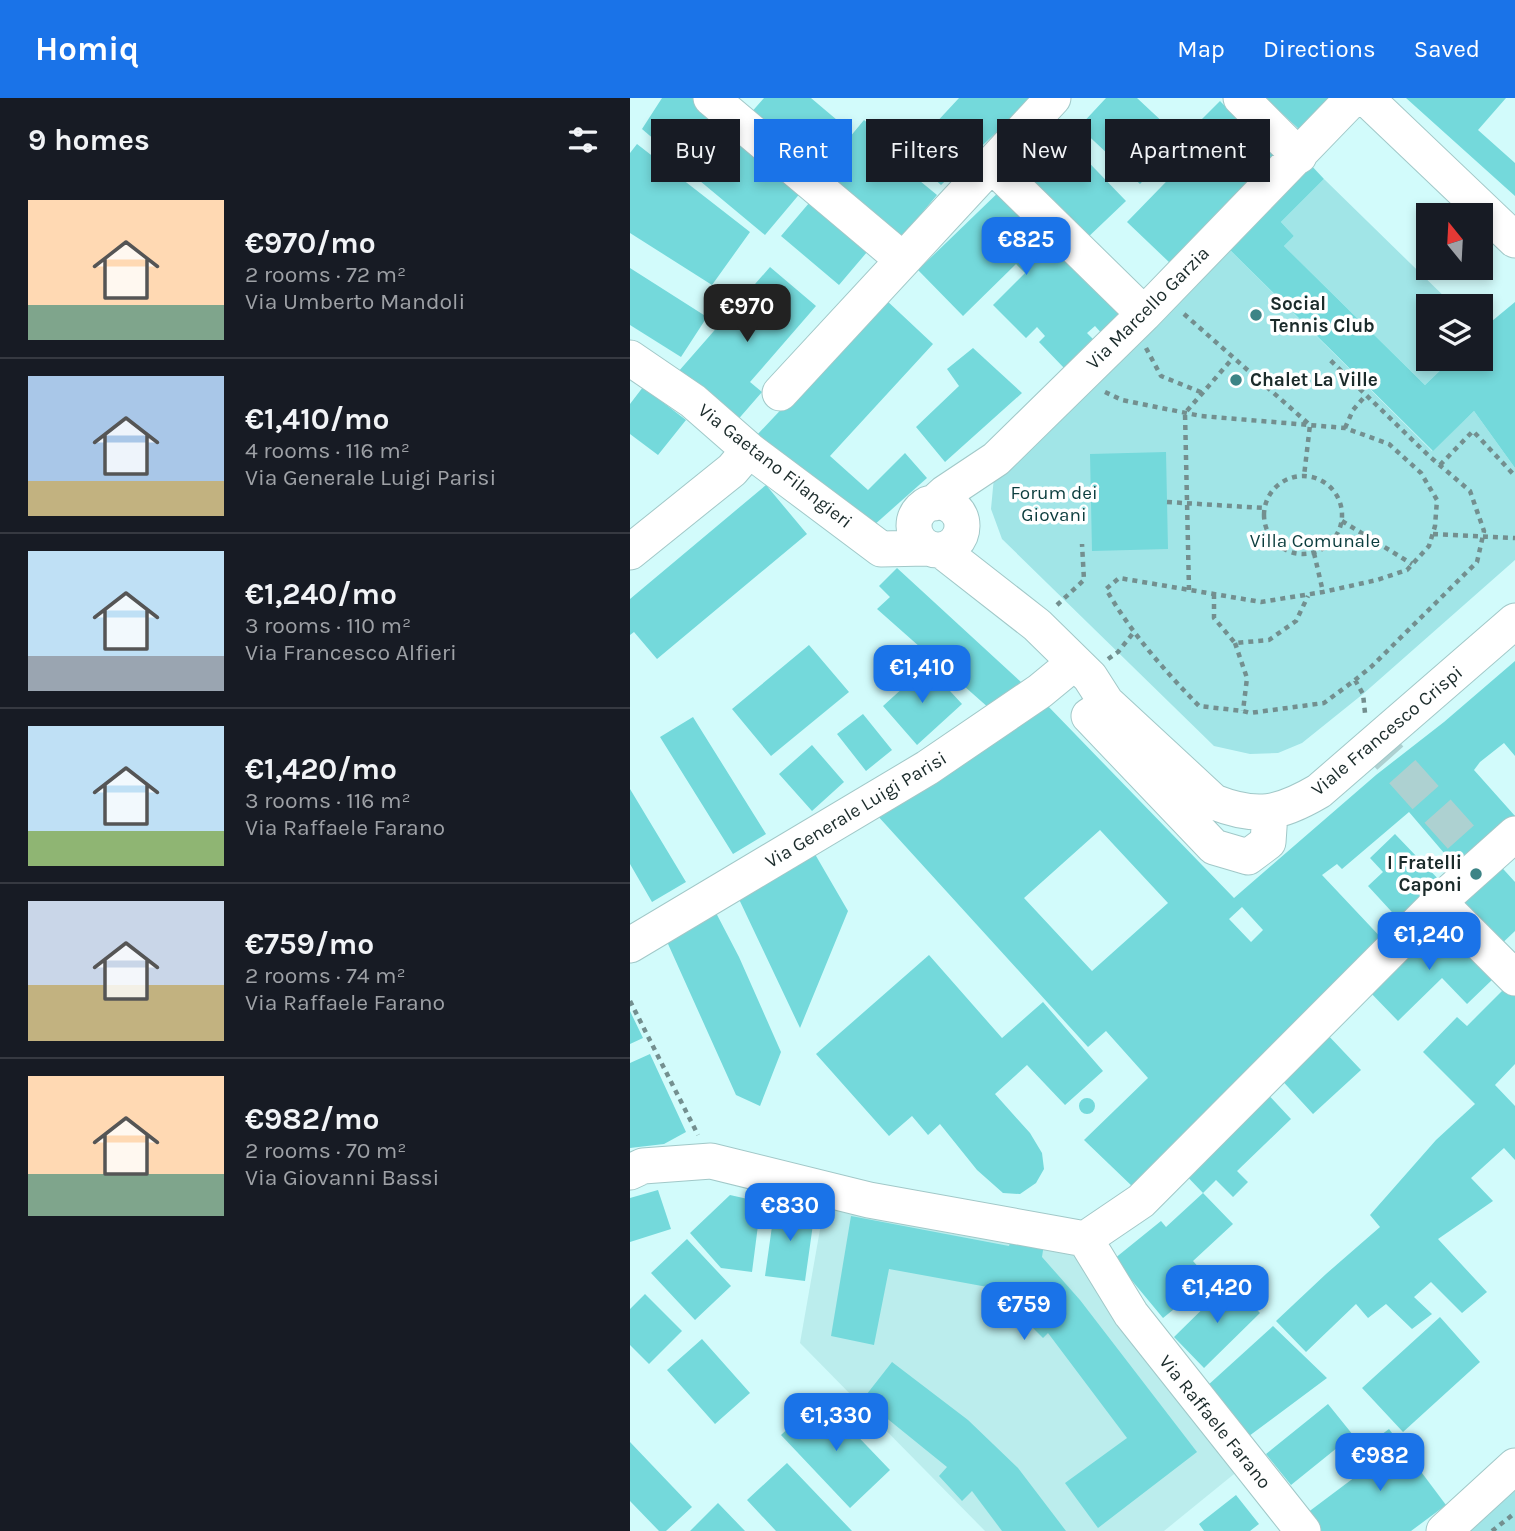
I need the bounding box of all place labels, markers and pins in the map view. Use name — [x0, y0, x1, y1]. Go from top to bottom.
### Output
pin: €825 — [985, 218, 1067, 277]
pin: €970 — [706, 285, 788, 344]
place label: Social Tennis Club — [1270, 293, 1375, 337]
marker: Social Tennis Club — [1248, 307, 1264, 323]
place label: Chalet La Ville — [1250, 369, 1378, 391]
marker: Chalet La Ville — [1228, 372, 1244, 388]
pin: €1,410 — [865, 646, 979, 705]
place label: I Fratelli Caponi — [1387, 852, 1462, 896]
marker: I Fratelli Caponi — [1468, 866, 1484, 882]
pin: €1,240 — [1372, 912, 1486, 972]
pin: €830 — [749, 1184, 831, 1243]
pin: €1,420 — [1160, 1266, 1274, 1325]
pin: €759 — [983, 1282, 1065, 1342]
pin: €1,330 — [779, 1394, 893, 1453]
pin: €982 — [1339, 1434, 1421, 1493]

